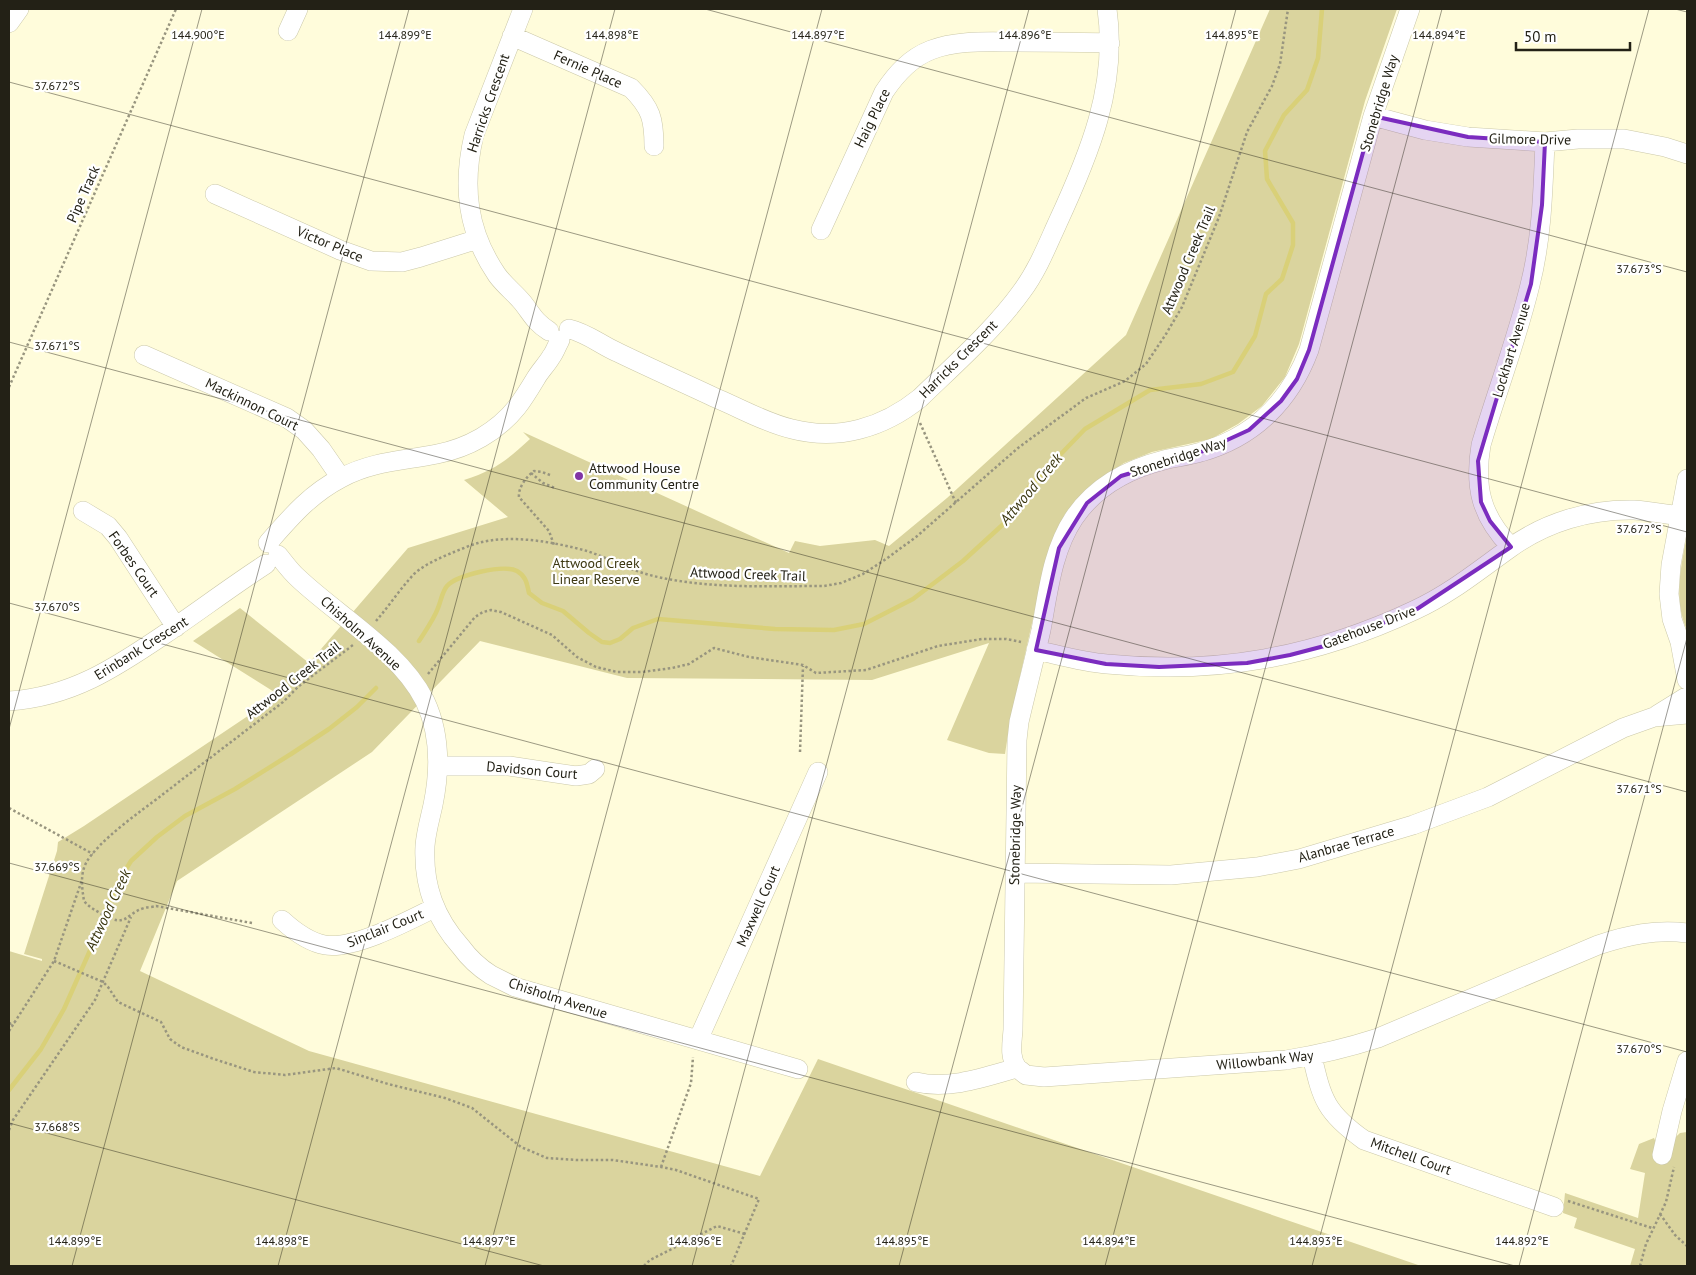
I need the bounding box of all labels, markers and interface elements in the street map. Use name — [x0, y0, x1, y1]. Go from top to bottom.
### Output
scale bar — [1516, 20, 1630, 52]
text: 144.900°E — [171, 27, 225, 42]
text: 144.899°E — [378, 27, 432, 42]
text: 144.898°E — [585, 27, 639, 42]
text: 144.897°E — [791, 27, 845, 42]
text: 144.896°E — [998, 27, 1052, 42]
text: 144.895°E — [1205, 27, 1259, 42]
text: 144.894°E — [1412, 27, 1466, 42]
text: 50 m — [1524, 27, 1557, 46]
street label: Fernie Place — [551, 46, 625, 92]
street label: Harricks Crescent — [463, 51, 513, 155]
street label: Stonebridge Way — [1356, 52, 1402, 154]
text: 37.672°S — [34, 78, 80, 93]
street label: Haig Place — [850, 86, 894, 150]
street label: Gilmore Drive — [1489, 129, 1571, 149]
street label: Pipe Track — [62, 162, 104, 225]
street label: Attwood Creek Trail — [1157, 203, 1219, 317]
street label: Victor Place — [293, 222, 366, 266]
text: 37.673°S — [1616, 261, 1662, 276]
street label: Lockhart Avenue — [1488, 300, 1534, 400]
street label: Harricks Crescent — [915, 316, 1001, 402]
text: 37.671°S — [34, 338, 80, 353]
street label: Mackinnon Court — [202, 374, 302, 434]
street label: Stonebridge Way — [1127, 433, 1229, 481]
water label: Attwood Creek — [994, 448, 1067, 529]
place label: Attwood House Community Centre — [589, 459, 699, 493]
marker: Attwood House Community Centre — [573, 470, 585, 482]
text: 37.672°S — [1616, 521, 1662, 536]
street label: Forbes Court — [105, 528, 163, 601]
park label: Attwood Creek Linear Reserve — [552, 554, 640, 588]
street label: Attwood Creek Trail — [690, 563, 806, 585]
street label: Chisholm Avenue — [317, 592, 405, 674]
text: 37.670°S — [34, 599, 80, 614]
street label: Gatehouse Drive — [1320, 601, 1418, 653]
street label: Erinbank Crescent — [91, 612, 191, 684]
street label: Attwood Creek Trail — [242, 637, 344, 723]
street label: Davidson Court — [486, 757, 579, 783]
text: 37.671°S — [1616, 781, 1662, 796]
street label: Stonebridge Way — [1005, 784, 1025, 885]
street label: Alanbrae Terrace — [1296, 822, 1396, 866]
text: 37.669°S — [34, 859, 80, 874]
street label: Maxwell Court — [732, 862, 784, 949]
water label: Attwood Creek — [80, 865, 135, 954]
street label: Sinclair Court — [344, 904, 426, 952]
street label: Chisholm Avenue — [506, 974, 610, 1022]
text: 37.670°S — [1616, 1041, 1662, 1056]
street label: Willowbank Way — [1216, 1046, 1315, 1074]
text: 37.668°S — [34, 1119, 80, 1134]
street label: Mitchell Court — [1368, 1133, 1454, 1179]
text: 144.899°E — [48, 1233, 102, 1248]
text: 144.898°E — [255, 1233, 309, 1248]
text: 144.897°E — [462, 1233, 516, 1248]
text: 144.896°E — [668, 1233, 722, 1248]
text: 144.895°E — [875, 1233, 929, 1248]
text: 144.894°E — [1082, 1233, 1136, 1248]
text: 144.893°E — [1289, 1233, 1343, 1248]
text: 144.892°E — [1495, 1233, 1549, 1248]

